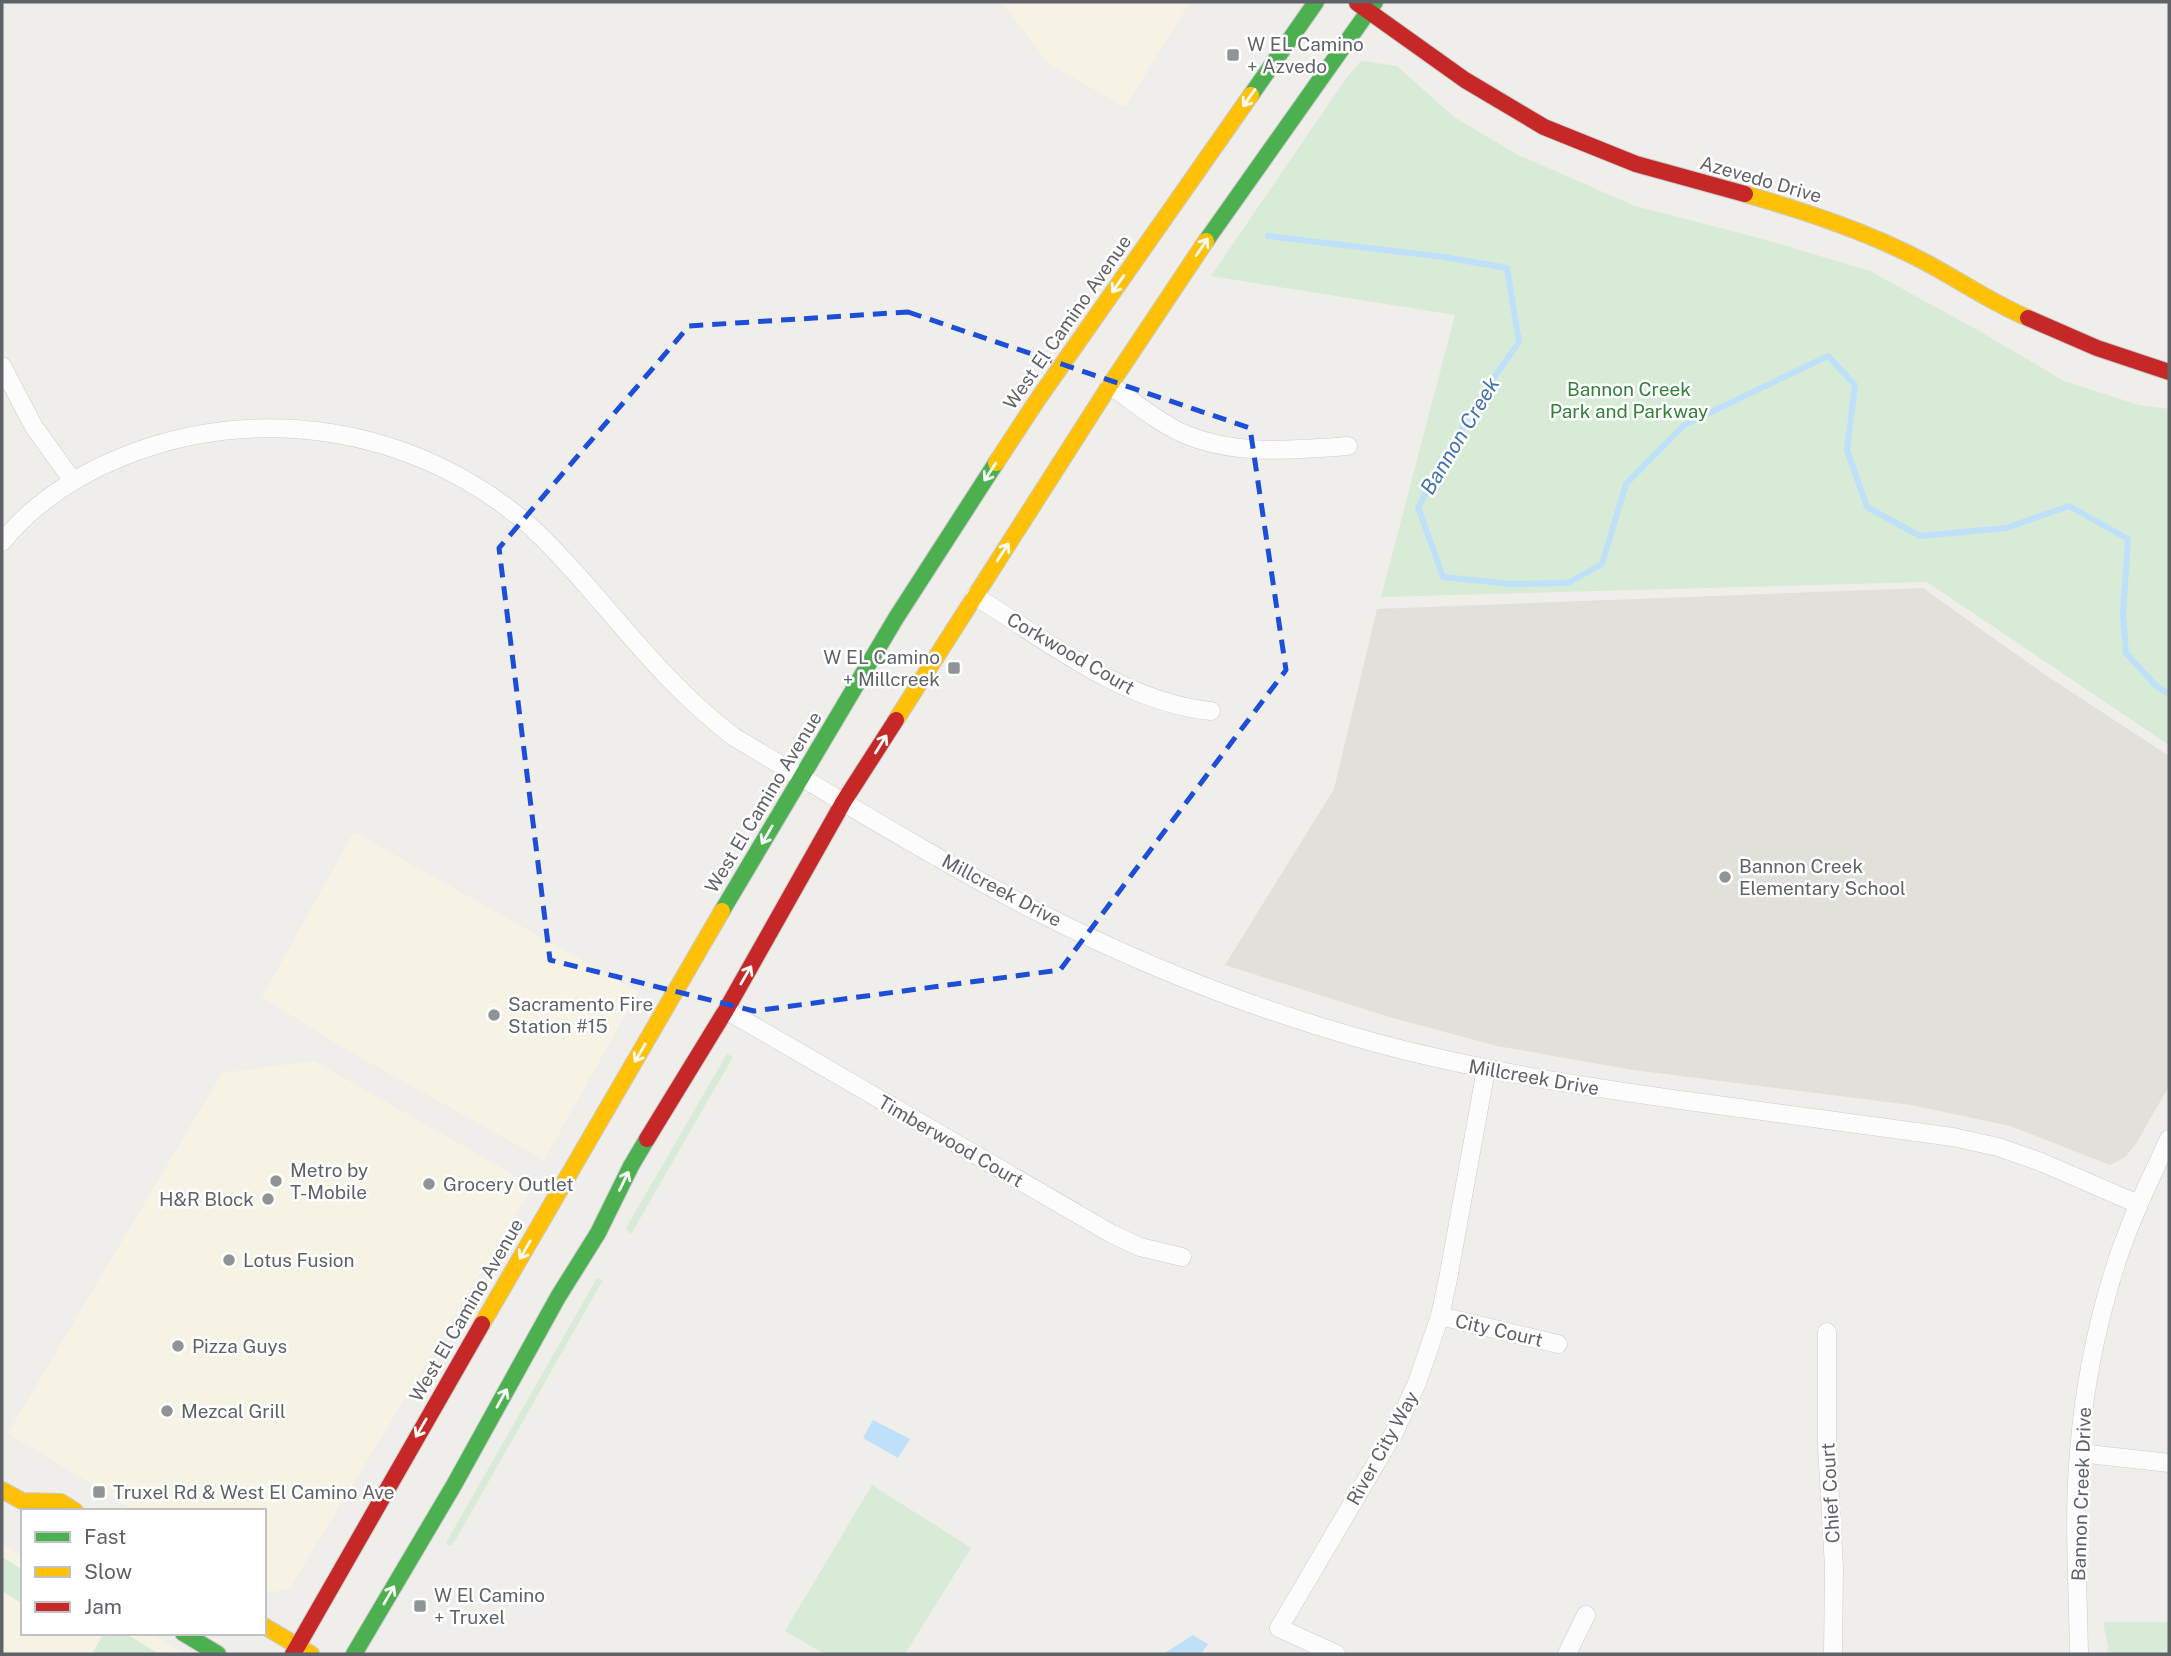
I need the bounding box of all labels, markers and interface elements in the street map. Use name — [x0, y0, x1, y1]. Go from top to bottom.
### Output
place label: W EL Camino + Azvedo — [1247, 33, 1364, 77]
marker: W EL Camino + Azvedo — [1225, 47, 1241, 63]
one-way arrow — [1242, 88, 1256, 107]
street label: Azevedo Drive — [1698, 151, 1824, 207]
street label: West El Camino Avenue — [998, 231, 1136, 413]
one-way arrow — [1196, 237, 1210, 257]
one-way arrow — [1111, 274, 1125, 293]
water label: Bannon Creek — [1415, 372, 1505, 499]
park label: Bannon Creek Park and Parkway — [1550, 378, 1708, 422]
one-way arrow — [983, 462, 997, 481]
one-way arrow — [996, 543, 1010, 562]
street label: Corkwood Court — [1003, 608, 1139, 698]
place label: W EL Camino + Millcreek — [823, 646, 940, 690]
marker: W EL Camino + Millcreek — [946, 660, 962, 676]
street label: West El Camino Avenue — [700, 707, 826, 897]
one-way arrow — [874, 735, 888, 754]
one-way arrow — [759, 825, 773, 845]
street label: Millcreek Drive — [938, 849, 1066, 931]
place label: Bannon Creek Elementary School — [1739, 855, 1906, 899]
marker: Bannon Creek Elementary School — [1717, 869, 1733, 885]
one-way arrow — [740, 965, 753, 986]
place label: Sacramento Fire Station #15 — [508, 993, 653, 1037]
marker: Sacramento Fire Station #15 — [486, 1007, 502, 1023]
one-way arrow — [632, 1043, 646, 1063]
street label: Millcreek Drive — [1467, 1055, 1601, 1099]
street label: Timberwood Court — [875, 1091, 1027, 1191]
place label: Metro by T-Mobile — [290, 1159, 368, 1203]
one-way arrow — [618, 1171, 632, 1192]
marker: Metro by T-Mobile — [268, 1173, 284, 1189]
place label: Grocery Outlet — [443, 1173, 574, 1195]
marker: Grocery Outlet — [421, 1176, 437, 1192]
place label: H&R Block — [159, 1188, 254, 1210]
marker: H&R Block — [260, 1191, 276, 1207]
street label: West El Camino Avenue — [405, 1215, 527, 1405]
one-way arrow — [518, 1239, 532, 1259]
place label: Lotus Fusion — [243, 1249, 355, 1271]
marker: Lotus Fusion — [221, 1252, 237, 1268]
street label: City Court — [1453, 1309, 1545, 1351]
place label: Pizza Guys — [192, 1335, 287, 1357]
marker: Pizza Guys — [170, 1338, 186, 1354]
street label: River City Way — [1342, 1387, 1422, 1509]
one-way arrow — [496, 1388, 509, 1409]
place label: Mezcal Grill — [181, 1400, 286, 1422]
marker: Mezcal Grill — [159, 1403, 175, 1419]
street label: Bannon Creek Drive — [2067, 1407, 2095, 1581]
one-way arrow — [414, 1418, 428, 1438]
street label: Chief Court — [1816, 1442, 1844, 1544]
place label: Truxel Rd & West El Camino Ave — [113, 1481, 394, 1503]
marker: Truxel Rd & West El Camino Ave — [91, 1484, 107, 1500]
legend — [21, 1509, 266, 1635]
text: Fast — [84, 1524, 126, 1549]
text: Slow — [84, 1559, 132, 1584]
place label: W El Camino + Truxel — [434, 1584, 545, 1628]
one-way arrow — [382, 1586, 396, 1606]
text: Jam — [84, 1594, 122, 1619]
marker: W El Camino + Truxel — [412, 1598, 428, 1614]

